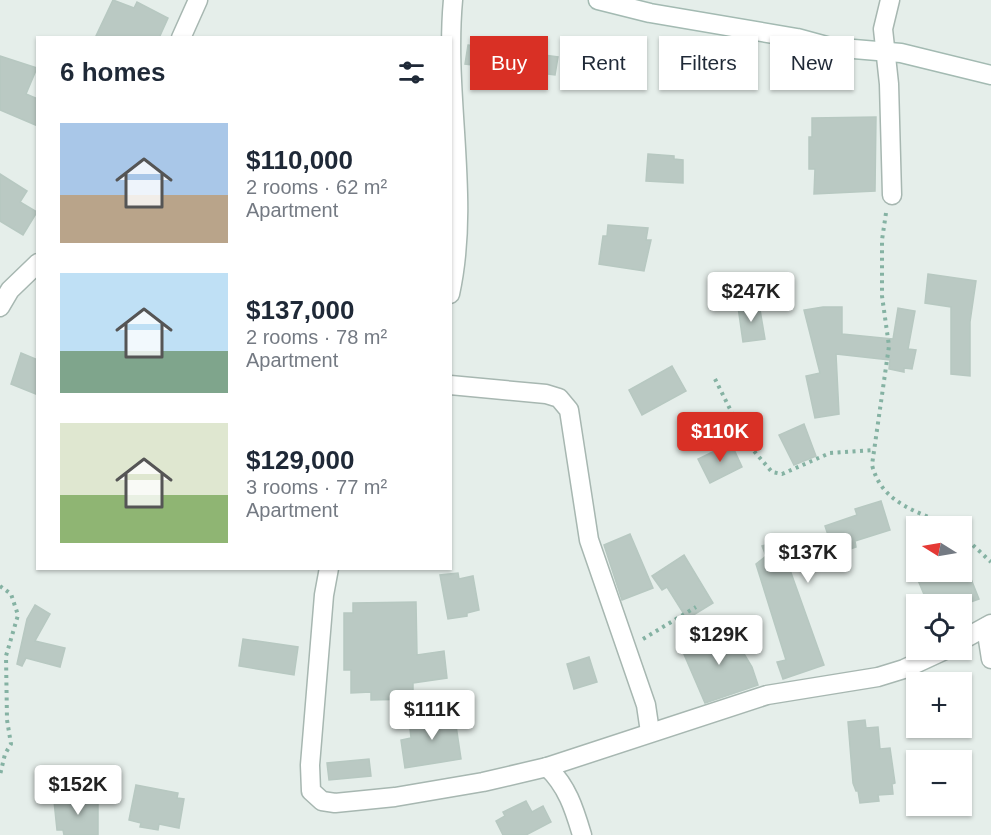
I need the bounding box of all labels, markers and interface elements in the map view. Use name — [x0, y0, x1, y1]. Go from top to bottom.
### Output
chip: Buy — [470, 36, 548, 90]
chip: Rent — [560, 36, 647, 90]
chip: Filters — [659, 36, 758, 90]
chip: New — [770, 36, 854, 90]
icon: filters — [395, 56, 428, 89]
text: 6 homes — [60, 57, 166, 87]
text: $110,000 — [246, 145, 353, 175]
icon: home — [108, 147, 180, 219]
text: 2 rooms · 62 m² — [246, 176, 387, 198]
text: Apartment — [246, 199, 338, 221]
pin: $247K — [709, 272, 793, 323]
text: $247K — [722, 280, 780, 302]
text: $137,000 — [246, 295, 354, 325]
icon: home — [108, 297, 180, 369]
text: 2 rooms · 78 m² — [246, 326, 387, 348]
text: Apartment — [246, 349, 338, 371]
pin: $110K — [678, 412, 762, 463]
text: $110K — [691, 420, 749, 442]
text: $129,000 — [246, 445, 354, 475]
icon: home — [108, 447, 180, 519]
text: 3 rooms · 77 m² — [246, 476, 387, 498]
text: Apartment — [246, 499, 338, 521]
north arrow — [906, 516, 972, 582]
map controls — [906, 516, 972, 816]
pin: $137K — [766, 533, 850, 584]
text: $137K — [779, 541, 837, 563]
button: locate — [906, 594, 972, 660]
pin: $129K — [677, 615, 761, 666]
text: $129K — [690, 623, 748, 645]
button: + — [906, 672, 972, 738]
pin: $111K — [390, 690, 474, 741]
text: $111K — [404, 698, 460, 720]
button: − — [906, 750, 972, 816]
pin: $152K — [36, 765, 120, 816]
text: $152K — [49, 773, 107, 795]

